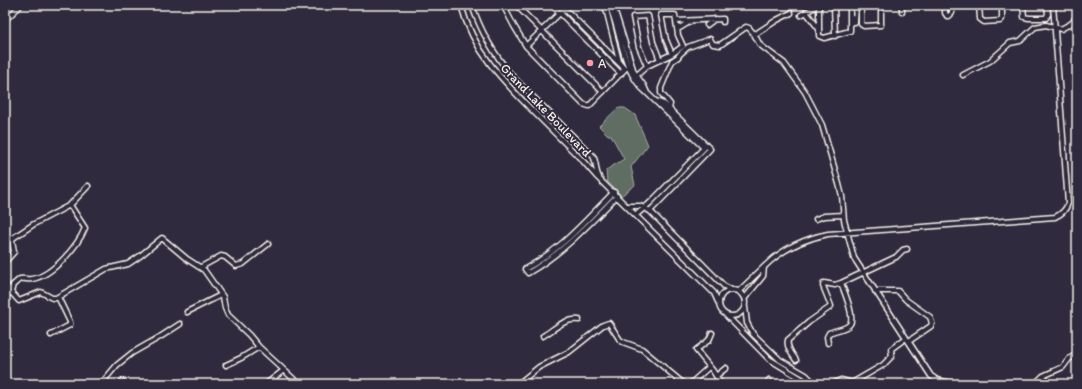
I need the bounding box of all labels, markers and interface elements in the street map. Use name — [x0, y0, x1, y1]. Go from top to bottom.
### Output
place label: A — [598, 56, 607, 71]
marker: A — [585, 58, 595, 68]
street label: Grand Lake Boulevard — [498, 60, 594, 160]

